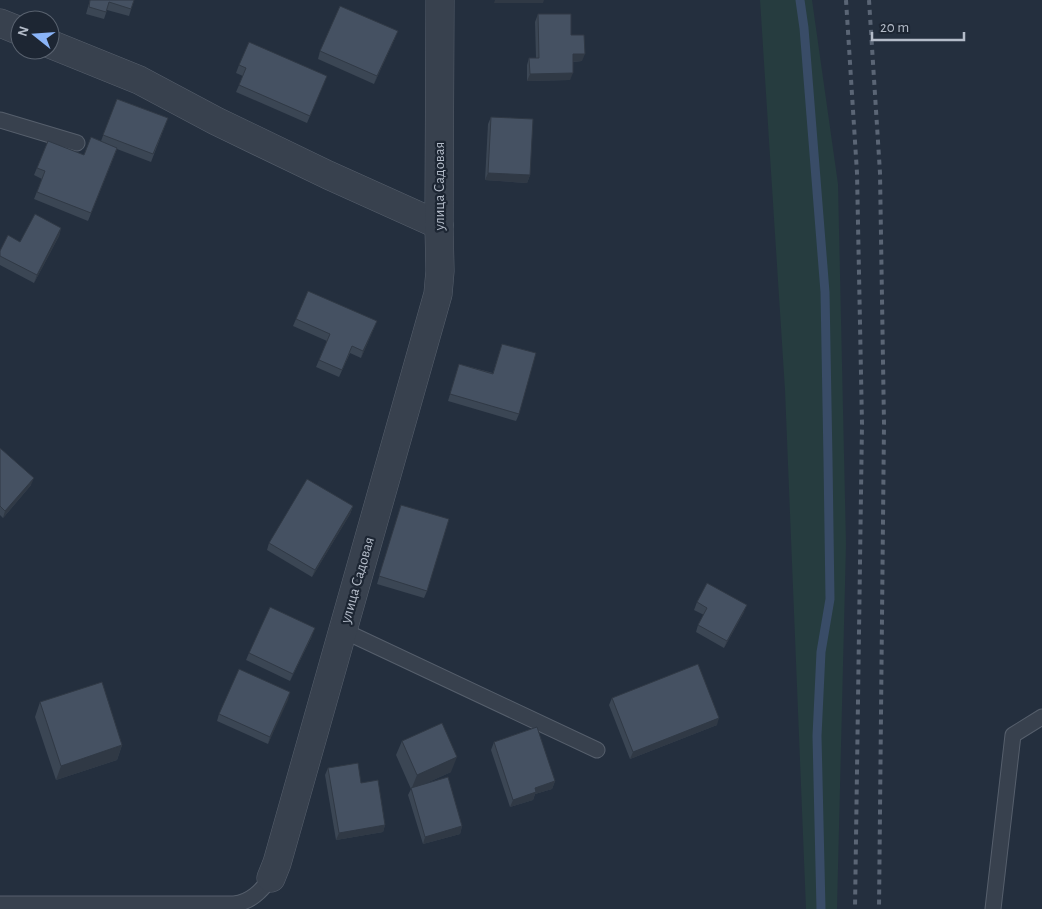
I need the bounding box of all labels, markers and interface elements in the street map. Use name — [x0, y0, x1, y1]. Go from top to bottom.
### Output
north arrow — [10, 10, 60, 60]
scale bar — [872, 10, 964, 42]
text: 20 m — [880, 20, 909, 35]
text: N — [15, 25, 32, 38]
street label: улица Садовая — [432, 142, 447, 231]
street label: улица Садовая — [338, 535, 377, 626]

